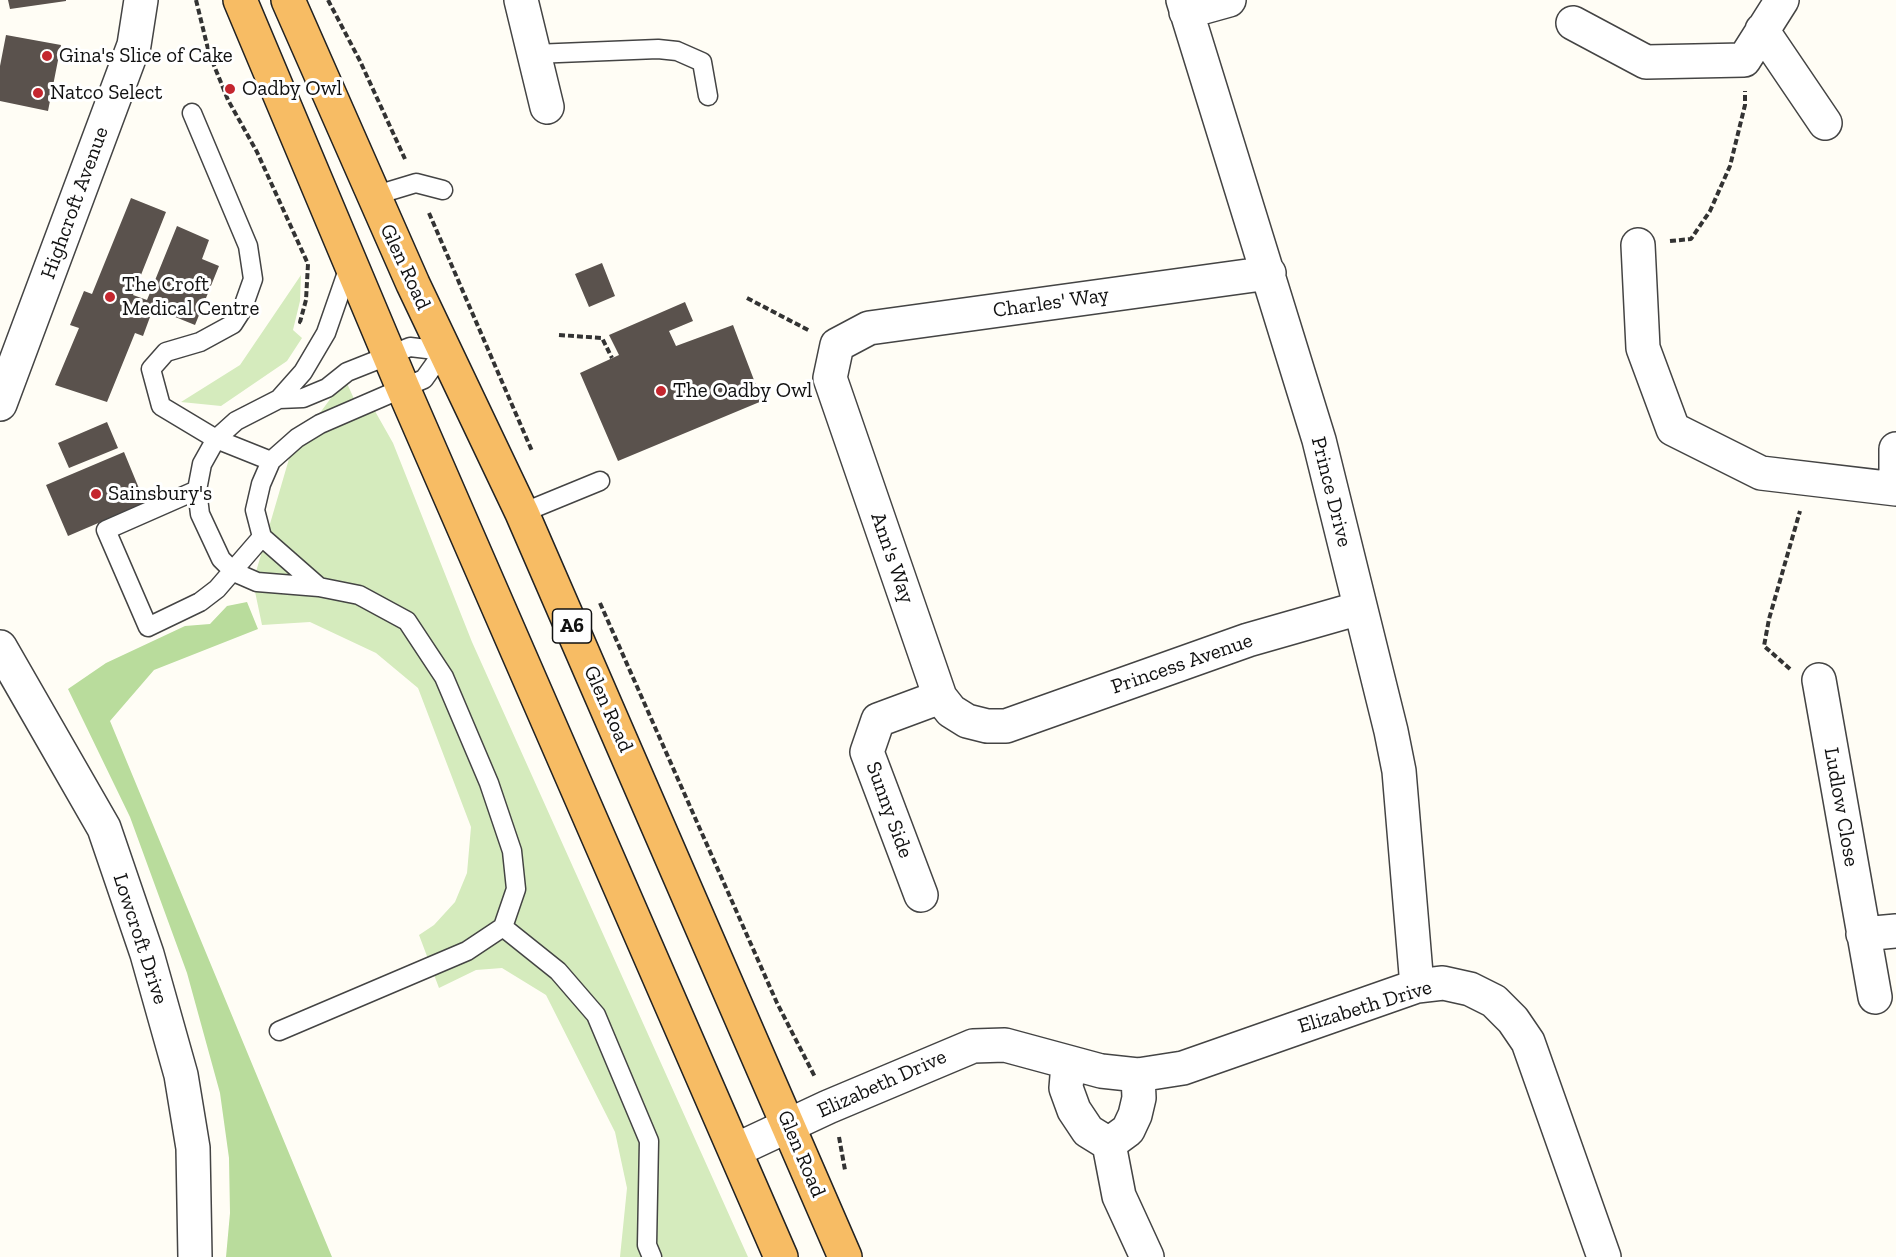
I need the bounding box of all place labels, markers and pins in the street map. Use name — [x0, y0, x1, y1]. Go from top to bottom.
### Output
place label: Gina's Slice of Cake — [59, 43, 233, 69]
marker: Gina's Slice of Cake — [40, 49, 54, 63]
place label: Oadby Owl — [242, 76, 342, 102]
place label: Natco Select — [50, 80, 162, 106]
marker: Oadby Owl — [223, 82, 237, 96]
marker: Natco Select — [31, 86, 45, 100]
place label: The Croft Medical Centre — [122, 272, 259, 322]
marker: The Croft Medical Centre — [103, 290, 117, 304]
place label: The Oadby Owl — [673, 378, 812, 404]
marker: The Oadby Owl — [654, 384, 668, 398]
place label: Sainsbury's — [108, 481, 212, 507]
marker: Sainsbury's — [89, 487, 103, 501]

